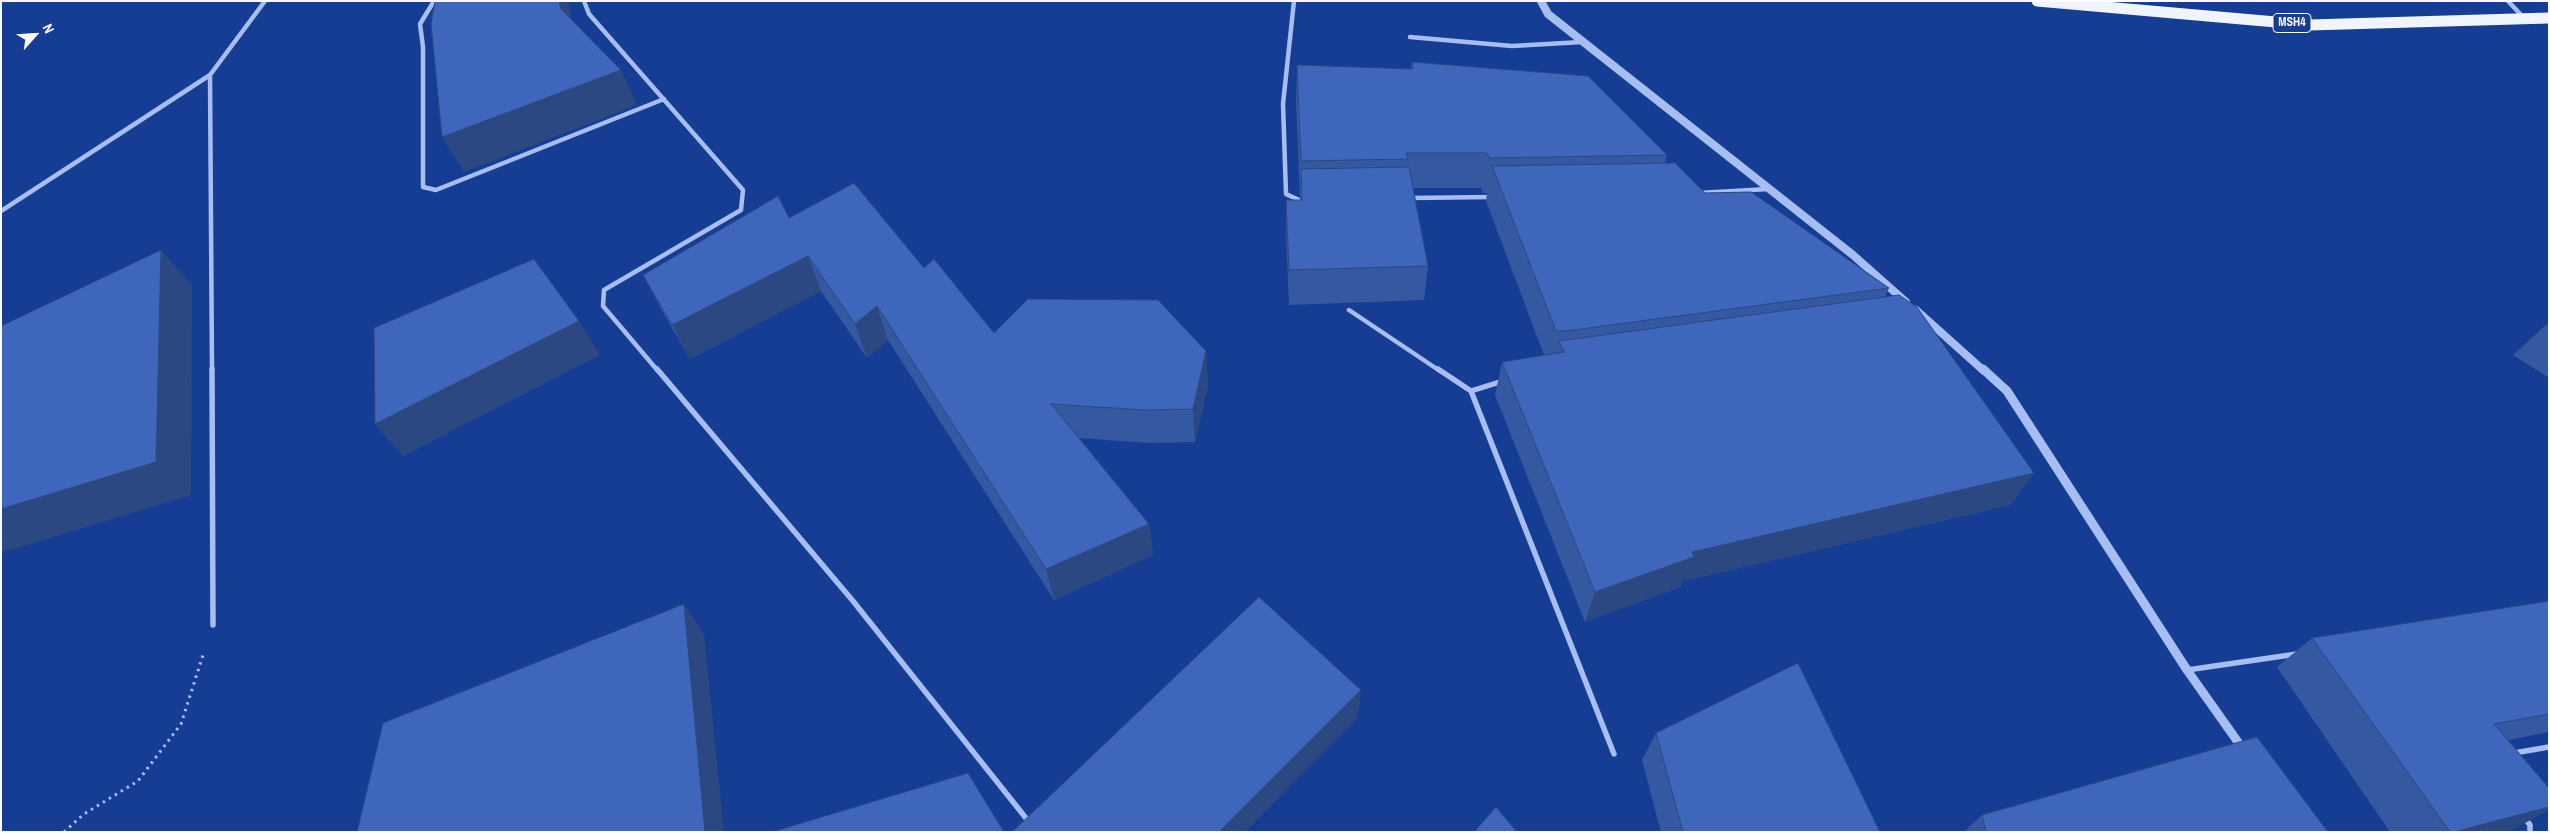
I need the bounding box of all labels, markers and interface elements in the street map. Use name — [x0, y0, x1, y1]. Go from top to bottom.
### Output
north arrow — [10, 10, 60, 60]
road number: MSH4 — [2273, 13, 2311, 32]
text: N — [39, 21, 58, 36]

